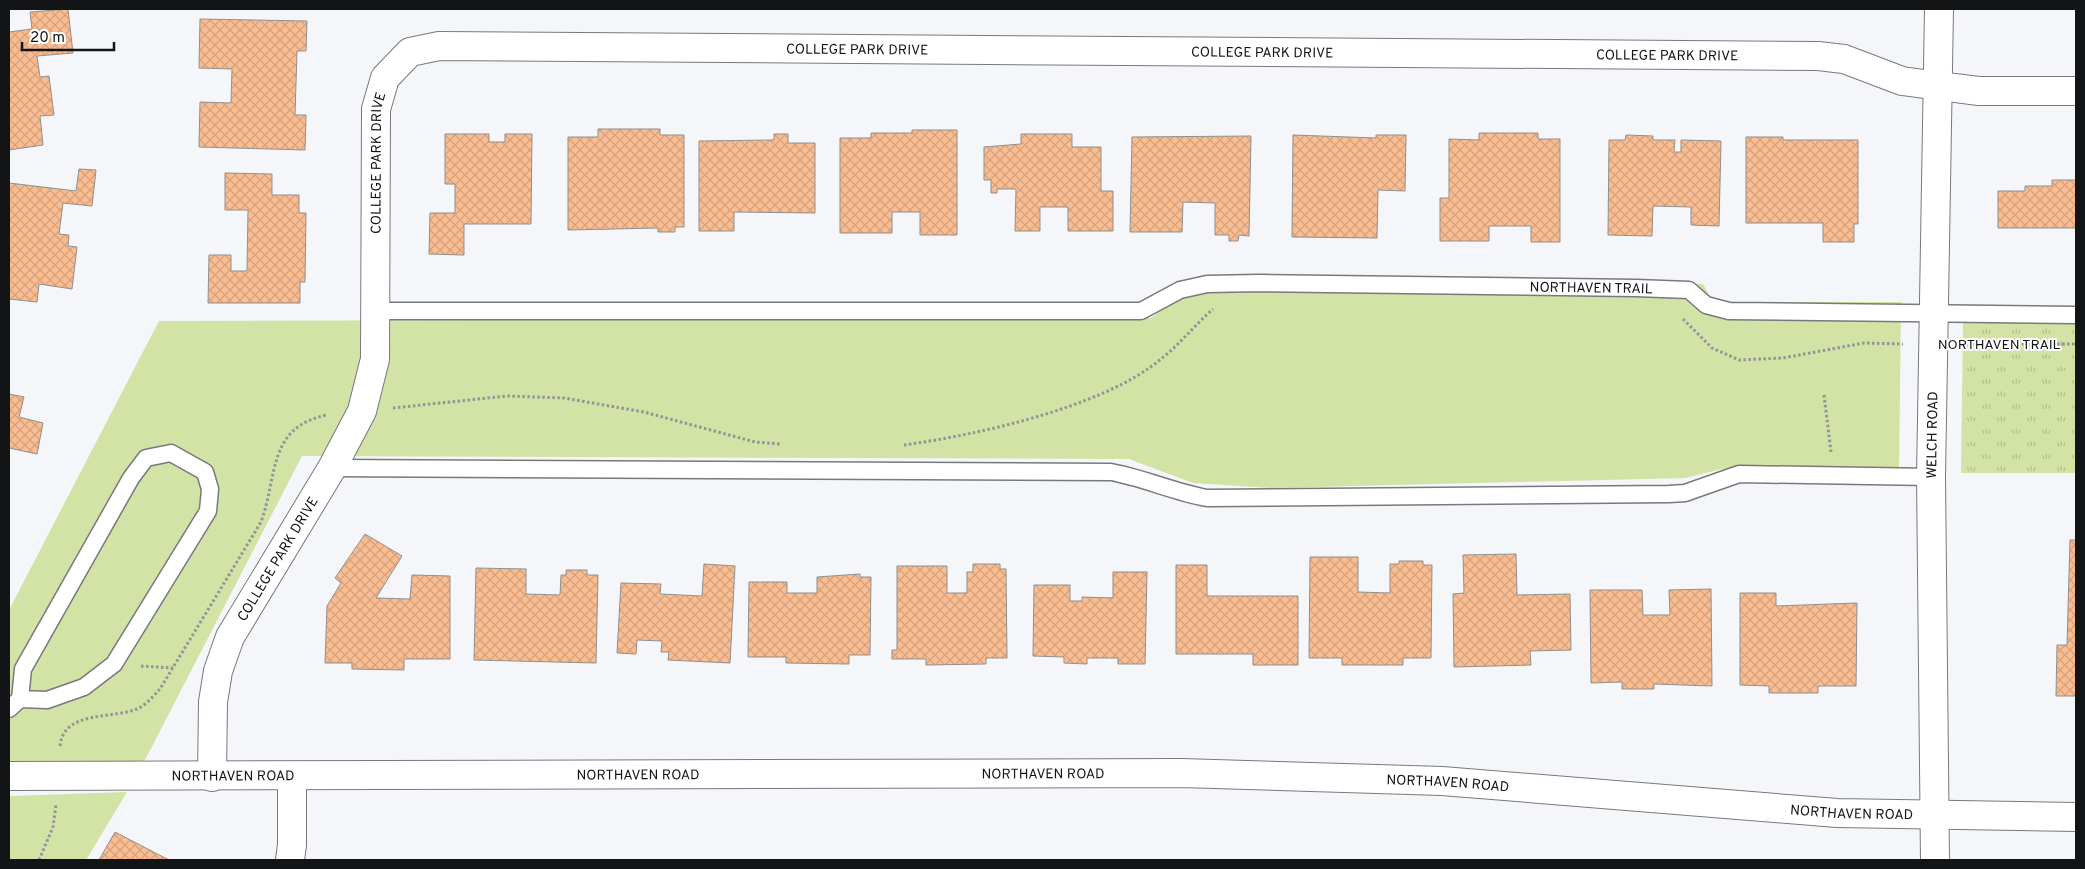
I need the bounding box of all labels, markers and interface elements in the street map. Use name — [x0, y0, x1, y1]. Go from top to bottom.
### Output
scale bar — [22, 20, 115, 52]
text: 20 m — [30, 29, 65, 48]
street label: COLLEGE PARK DRIVE — [786, 42, 928, 60]
street label: COLLEGE PARK DRIVE — [1191, 44, 1333, 62]
street label: COLLEGE PARK DRIVE — [1596, 47, 1738, 65]
street label: COLLEGE PARK DRIVE — [368, 90, 390, 234]
street label: NORTHAVEN TRAIL — [1529, 280, 1653, 299]
street label: NORTHAVEN TRAIL — [1938, 337, 2061, 354]
street label: WELCH ROAD — [1924, 391, 1942, 479]
street label: COLLEGE PARK DRIVE — [235, 494, 323, 625]
street label: NORTHAVEN ROAD — [981, 766, 1105, 784]
street label: NORTHAVEN ROAD — [576, 767, 700, 785]
street label: NORTHAVEN ROAD — [171, 768, 295, 786]
street label: NORTHAVEN ROAD — [1386, 772, 1510, 796]
street label: NORTHAVEN ROAD — [1789, 802, 1913, 824]

